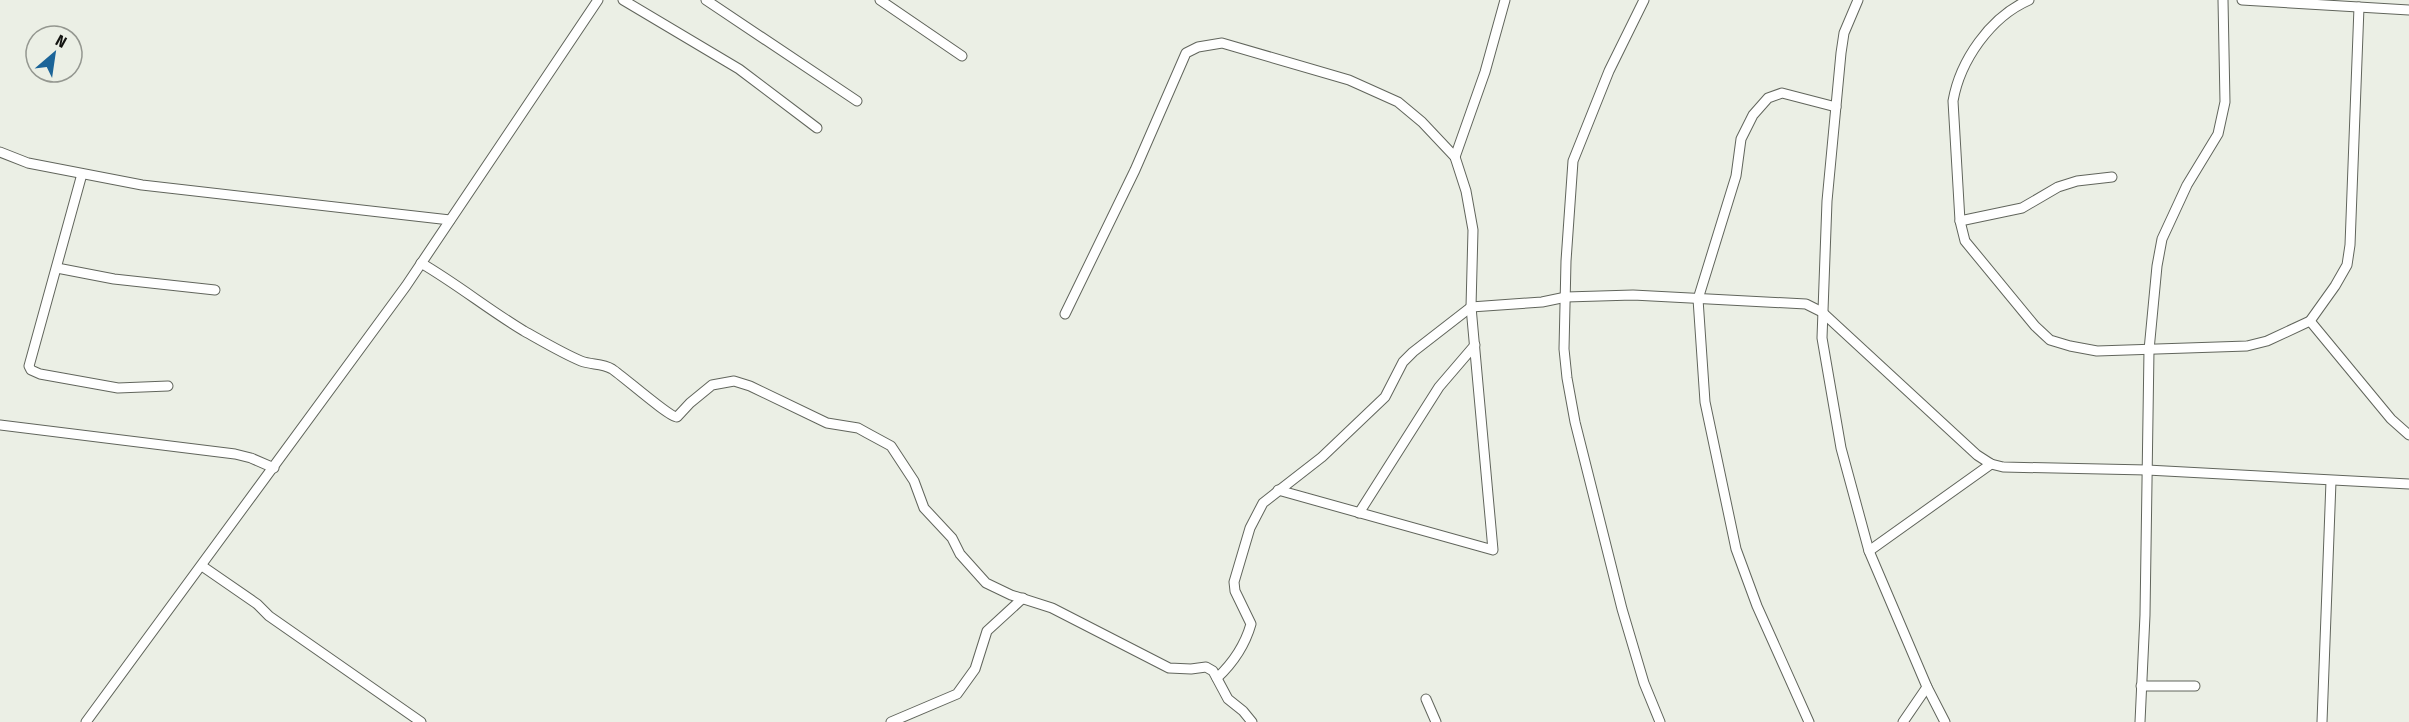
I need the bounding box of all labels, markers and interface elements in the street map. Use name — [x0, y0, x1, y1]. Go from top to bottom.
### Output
north arrow — [24, 24, 84, 84]
text: N — [52, 31, 70, 52]

